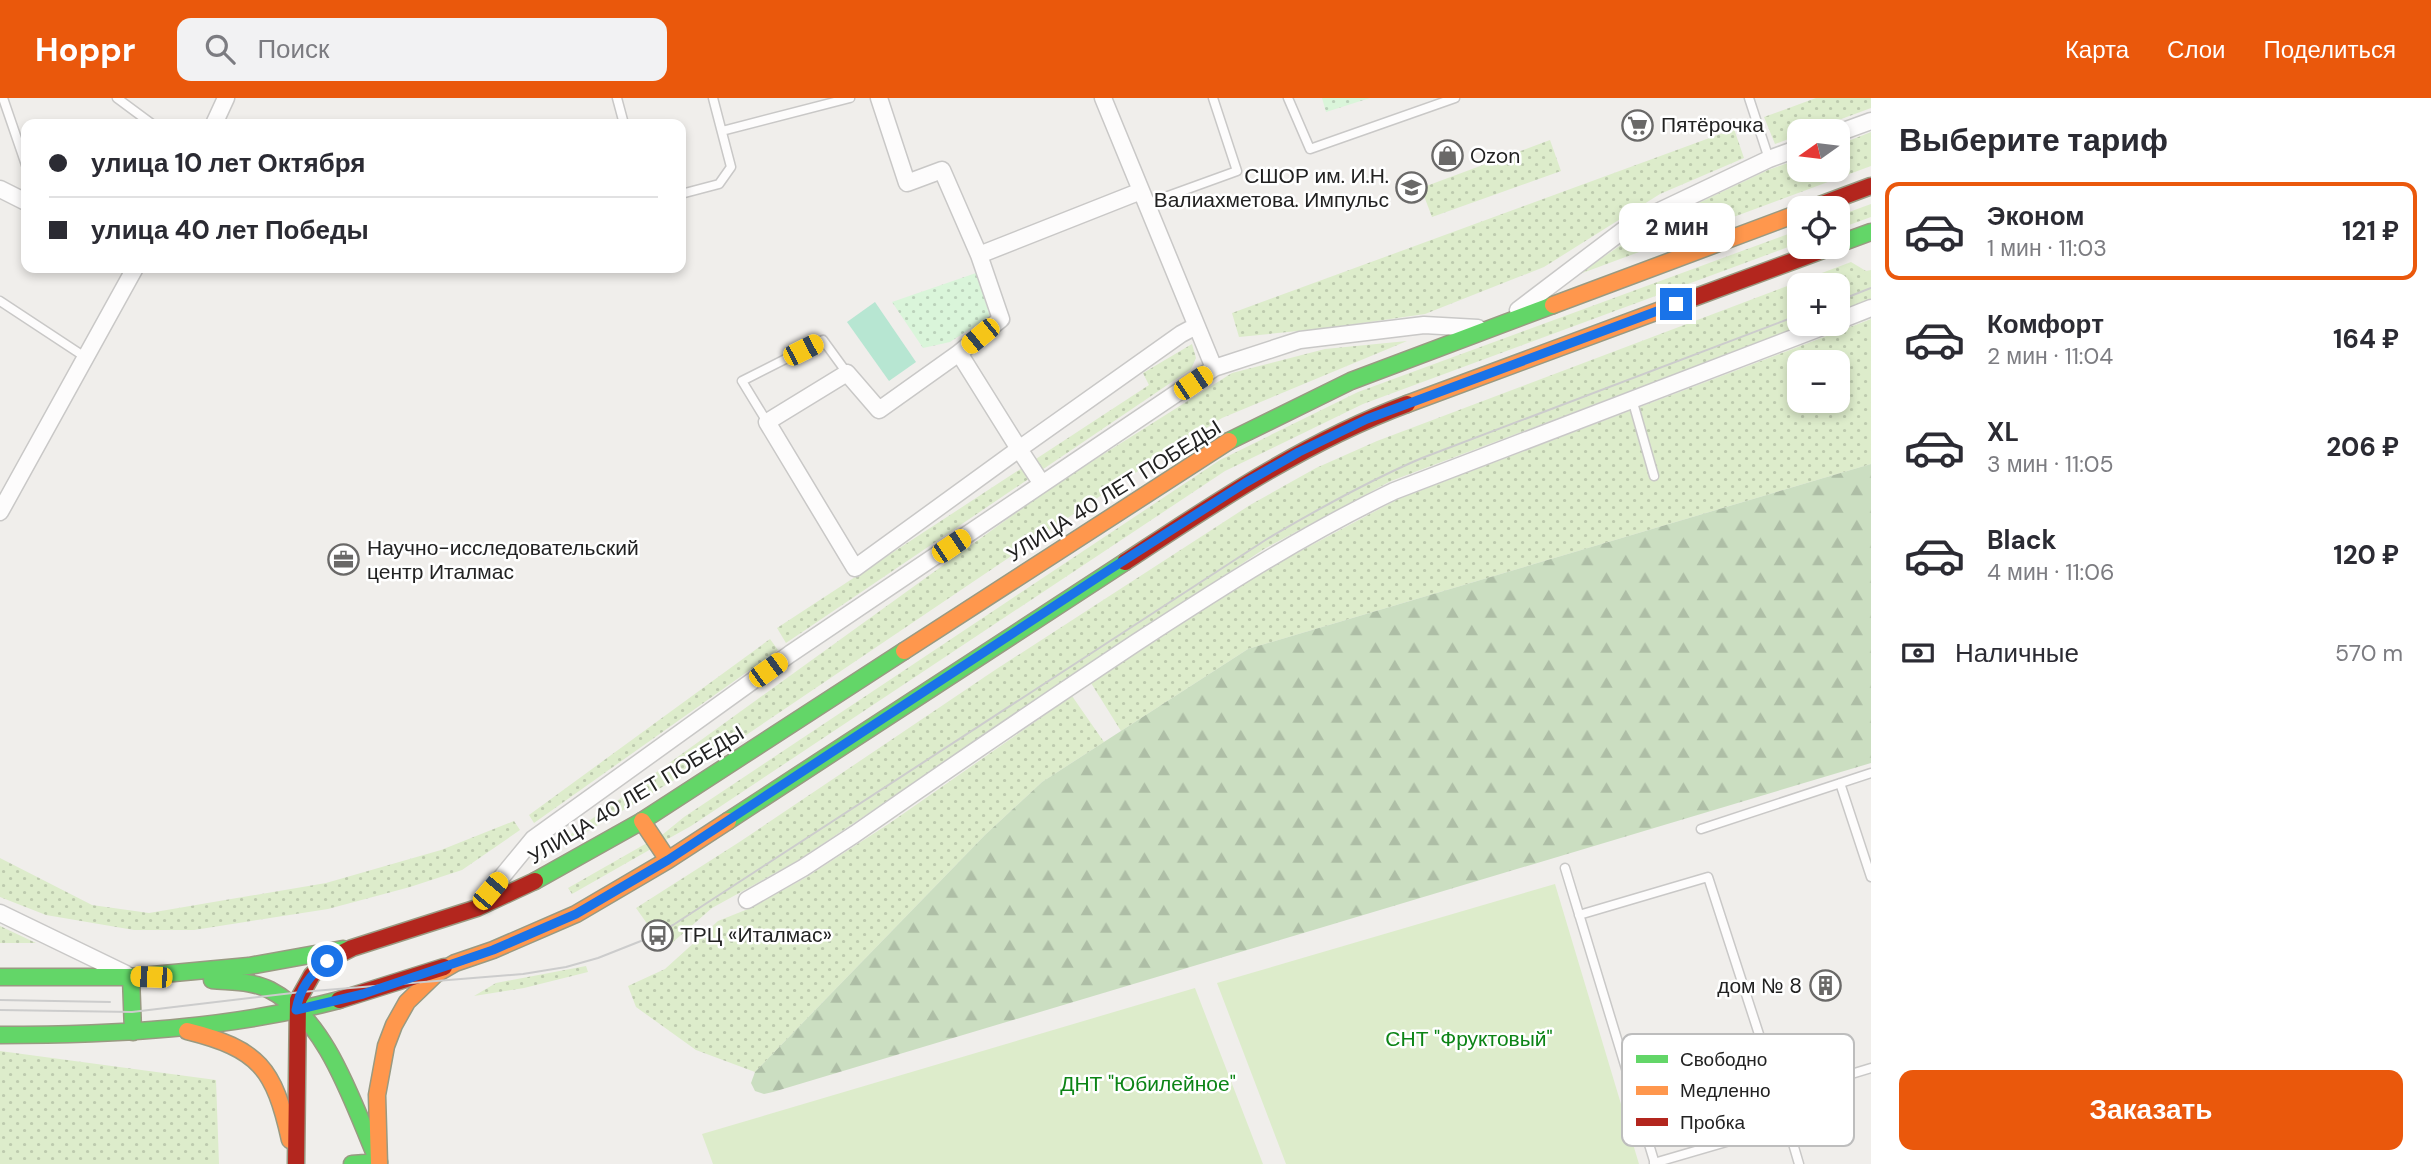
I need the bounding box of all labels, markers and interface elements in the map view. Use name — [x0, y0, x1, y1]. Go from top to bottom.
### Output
search box — [177, 18, 667, 81]
text: Hoppr — [35, 28, 135, 71]
icon: search — [201, 30, 239, 68]
text: Поиск — [257, 32, 329, 66]
text: Карта — [2065, 34, 2129, 65]
text: Слои — [2167, 34, 2225, 65]
text: Поделиться — [2263, 34, 2396, 65]
supermarket icon: Пятёрочка — [1621, 108, 1655, 142]
place label: Пятёрочка — [1661, 111, 1764, 139]
north arrow — [1787, 119, 1850, 182]
map controls — [1787, 119, 1850, 413]
text: Выберите тариф — [1899, 119, 2168, 161]
shop icon: Ozon — [1430, 139, 1464, 173]
place label: Ozon — [1470, 142, 1520, 170]
text: улица 10 лет Октября — [91, 146, 365, 180]
place label: СШОР им. И.Н. Валиахметова. Импульс — [1154, 162, 1389, 214]
school or university icon: СШОР им. И.Н. Валиахметова. Импульс — [1395, 171, 1429, 205]
button: locate — [1787, 196, 1850, 259]
text: Эконом — [1987, 199, 2085, 233]
icon: car — [1903, 200, 1966, 263]
callout: 2 мин — [1618, 202, 1734, 252]
text: 2 мин — [1645, 212, 1709, 242]
text: улица 40 лет Победы — [91, 213, 369, 247]
text: 121 ₽ — [2342, 214, 2399, 248]
text: 1 мин · 11:03 — [1987, 233, 2107, 263]
button: + — [1787, 273, 1850, 336]
route end — [1660, 288, 1692, 320]
text: Комфорт — [1987, 307, 2104, 341]
icon: car — [1903, 308, 1966, 371]
car — [958, 315, 1003, 357]
text: 164 ₽ — [2333, 322, 2399, 356]
car — [780, 331, 827, 369]
text: 2 мин · 11:04 — [1987, 341, 2113, 371]
button: − — [1787, 350, 1850, 413]
car — [1170, 363, 1217, 403]
street label: УЛИЦА 40 ЛЕТ ПОБЕДЫ — [1002, 414, 1226, 568]
text: XL — [1987, 415, 2019, 449]
icon: car — [1903, 416, 1966, 479]
text: 206 ₽ — [2326, 430, 2399, 464]
text: 3 мин · 11:05 — [1987, 449, 2114, 479]
text: Black — [1987, 523, 2057, 557]
icon: car — [1903, 524, 1966, 587]
car — [928, 526, 975, 566]
place label: Научно-исследовательский центр Италмас — [367, 534, 639, 586]
text: 120 ₽ — [2333, 538, 2399, 572]
office icon: Научно-исследовательский центр Италмас — [327, 543, 361, 577]
text: 4 мин · 11:06 — [1987, 557, 2114, 587]
icon: cash — [1899, 634, 1937, 672]
text: Наличные — [1955, 636, 2079, 670]
text: 570 m — [2335, 638, 2403, 668]
car — [745, 649, 792, 691]
street label: УЛИЦА 40 ЛЕТ ПОБЕДЫ — [523, 719, 749, 871]
car — [469, 868, 512, 914]
bus stop icon: ТРЦ «Италмас» — [640, 918, 674, 952]
place label: ТРЦ «Италмас» — [680, 921, 832, 949]
route start — [311, 945, 343, 977]
car — [130, 966, 173, 988]
building icon: дом № 8 — [1808, 969, 1842, 1003]
place label: дом № 8 — [1717, 972, 1802, 1000]
park label: СНТ "Фруктовый" — [1385, 1025, 1553, 1053]
legend — [1622, 1034, 1854, 1146]
text: Свободно — [1680, 1047, 1767, 1072]
park label: ДНТ "Юбилейное" — [1060, 1070, 1236, 1098]
button: Заказать — [1899, 1070, 2403, 1150]
text: Медленно — [1680, 1078, 1770, 1103]
text: Пробка — [1680, 1110, 1745, 1135]

